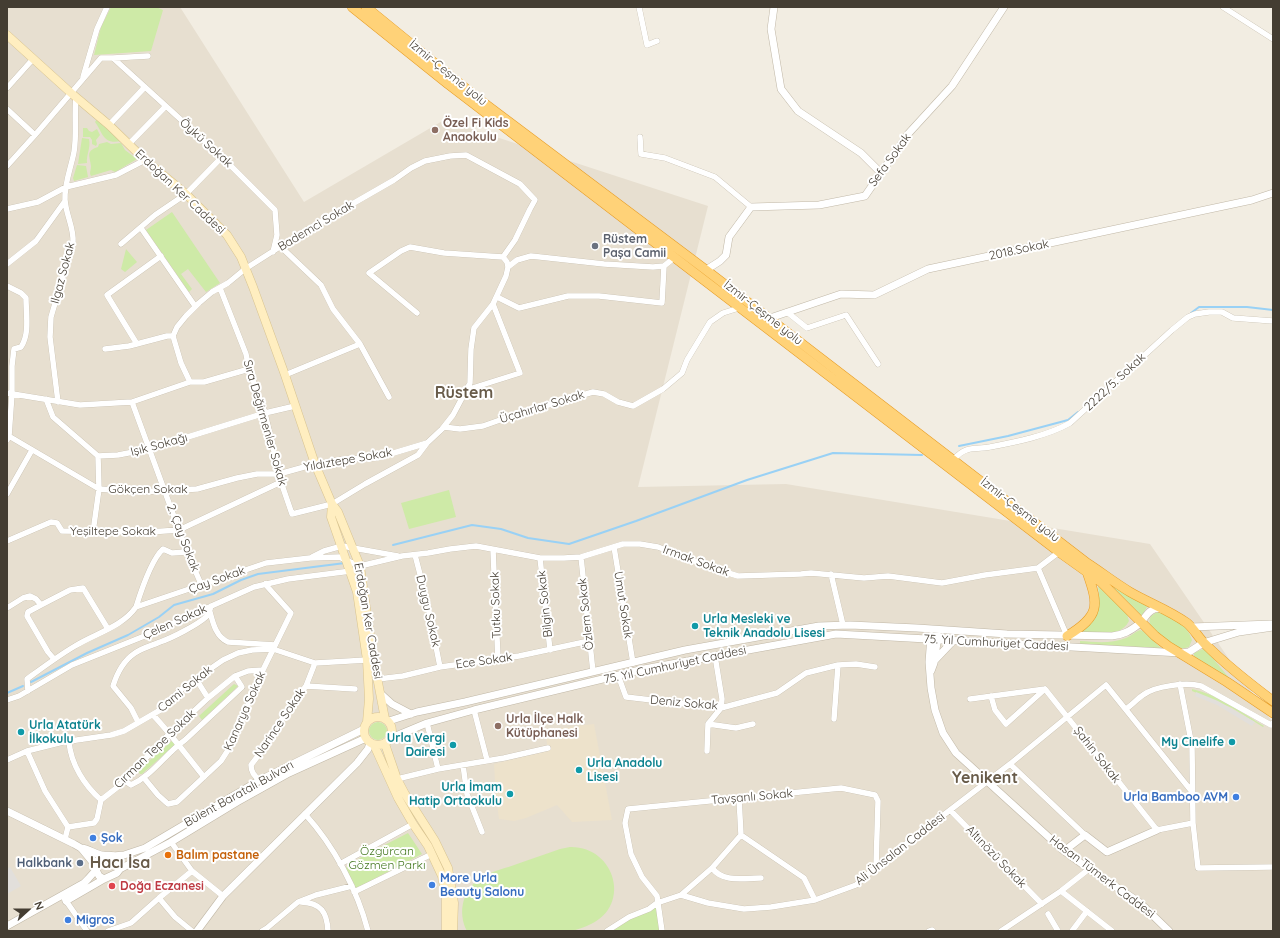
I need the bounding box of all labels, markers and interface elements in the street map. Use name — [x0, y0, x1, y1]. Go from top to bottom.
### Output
street label: İzmir-Çeşme yolu — [406, 37, 490, 109]
street label: Öykü Sokak — [176, 115, 236, 171]
place label: Özel Fi Kids Anaokulu — [443, 116, 508, 144]
marker: Özel Fi Kids Anaokulu — [430, 125, 440, 135]
street label: Sefa Sokak — [866, 131, 914, 189]
street label: Erdoğan Ker Caddesi — [132, 147, 228, 237]
street label: Bademci Sokak — [275, 198, 357, 254]
place label: Rüstem Paşa Camii — [603, 232, 666, 260]
street label: 2018.Sokak — [988, 237, 1050, 263]
street label: Ilgaz Sokak — [48, 241, 78, 305]
marker: Rüstem Paşa Camii — [590, 241, 600, 251]
street label: İzmir-Çeşme yolu — [721, 278, 805, 348]
street label: 2222/5. Sokak — [1081, 350, 1149, 414]
street label: Sıra Değirmenler Sokak — [240, 358, 290, 488]
district label: Rüstem — [435, 383, 493, 403]
street label: Üçahırlar Sokak — [498, 387, 586, 427]
street label: Işık Sokağı — [129, 430, 189, 460]
street label: Yıldıztepe Sokak — [303, 445, 393, 475]
street label: İzmir-Çeşme yolu — [978, 475, 1062, 545]
street label: Gökçen Sokak — [108, 482, 188, 496]
street label: 2. Çay Sokak — [163, 502, 203, 574]
street label: Yeşiltepe Sokak — [70, 524, 156, 538]
street label: Irmak Sokak — [661, 542, 731, 580]
street label: Erdoğan Ker Caddesi — [351, 562, 385, 680]
street label: Çay Sokak — [187, 563, 247, 597]
street label: Bilgin Sokak — [534, 570, 556, 638]
street label: Umut Sokak — [611, 570, 635, 640]
street label: Tutku Sokak — [488, 571, 504, 639]
street label: Duygu Sokak — [413, 574, 443, 648]
street label: Özlem Sokak — [575, 577, 597, 651]
street label: Çelen Sokak — [141, 602, 209, 642]
place label: Urla Mesleki ve Teknik Anadolu Lisesi — [703, 612, 825, 640]
marker: Urla Mesleki ve Teknik Anadolu Lisesi — [690, 621, 700, 631]
street label: 75. Yıl Cumhuriyet Caddesi — [923, 632, 1069, 654]
street label: 75. Yıl Cumhuriyet Caddesi — [603, 643, 747, 687]
street label: Ece Sokak — [455, 650, 513, 672]
street label: Cami Sokak — [155, 663, 215, 715]
street label: Kanarya Sokak — [221, 669, 269, 753]
street label: Narince Sokak — [252, 686, 308, 760]
street label: Deniz Sokak — [649, 693, 719, 713]
street label: Cırman Tepe Sokak — [111, 707, 199, 791]
place label: Urla İlçe Halk Kütüphanesi — [506, 712, 583, 740]
place label: Urla Atatürk İlkokulu — [29, 718, 101, 746]
marker: Urla İlçe Halk Kütüphanesi — [493, 721, 503, 731]
street label: Şahin Sokak — [1070, 724, 1124, 786]
marker: Urla Atatürk İlkokulu — [16, 727, 26, 737]
place label: Urla Vergi Dairesi — [387, 731, 445, 759]
place label: My Cinelife — [1161, 735, 1224, 749]
marker: My Cinelife — [1227, 737, 1237, 747]
marker: Urla Vergi Dairesi — [448, 740, 458, 750]
place label: Urla Anadolu Lisesi — [587, 756, 662, 784]
street label: Bülent Baratalı Bulvarı — [182, 758, 296, 830]
marker: Urla Anadolu Lisesi — [574, 765, 584, 775]
district label: Yenikent — [952, 768, 1018, 788]
place label: Urla İmam Hatip Ortaokulu — [409, 780, 502, 808]
street label: Tavşanlı Sokak — [711, 786, 793, 808]
marker: Urla İmam Hatip Ortaokulu — [505, 789, 515, 799]
place label: Urla Bamboo AVM — [1123, 790, 1228, 804]
marker: Urla Bamboo AVM — [1231, 792, 1241, 802]
street label: Ali Ünsalan Caddesi — [852, 810, 948, 888]
street label: Altınözü Sokak — [963, 823, 1029, 891]
place label: Şok — [101, 831, 122, 845]
marker: Şok — [88, 833, 98, 843]
street label: Hasan Tümerk Caddesi — [1046, 833, 1158, 921]
park label: Özgürcan Gözmen Parkı — [348, 844, 426, 872]
place label: Balım pastane — [176, 848, 259, 862]
marker: Balım pastane — [163, 850, 173, 860]
district label: Hacı İsa — [90, 853, 150, 873]
place label: Halkbank — [17, 856, 72, 870]
marker: Halkbank — [75, 858, 85, 868]
place label: More Urla Beauty Salonu — [440, 871, 524, 899]
place label: Doğa Eczanesi — [120, 879, 204, 893]
marker: More Urla Beauty Salonu — [427, 880, 437, 890]
marker: Doğa Eczanesi — [107, 881, 117, 891]
north arrow — [8, 890, 48, 930]
text: N — [31, 899, 47, 912]
place label: Migros — [76, 913, 115, 927]
marker: Migros — [63, 915, 73, 925]

